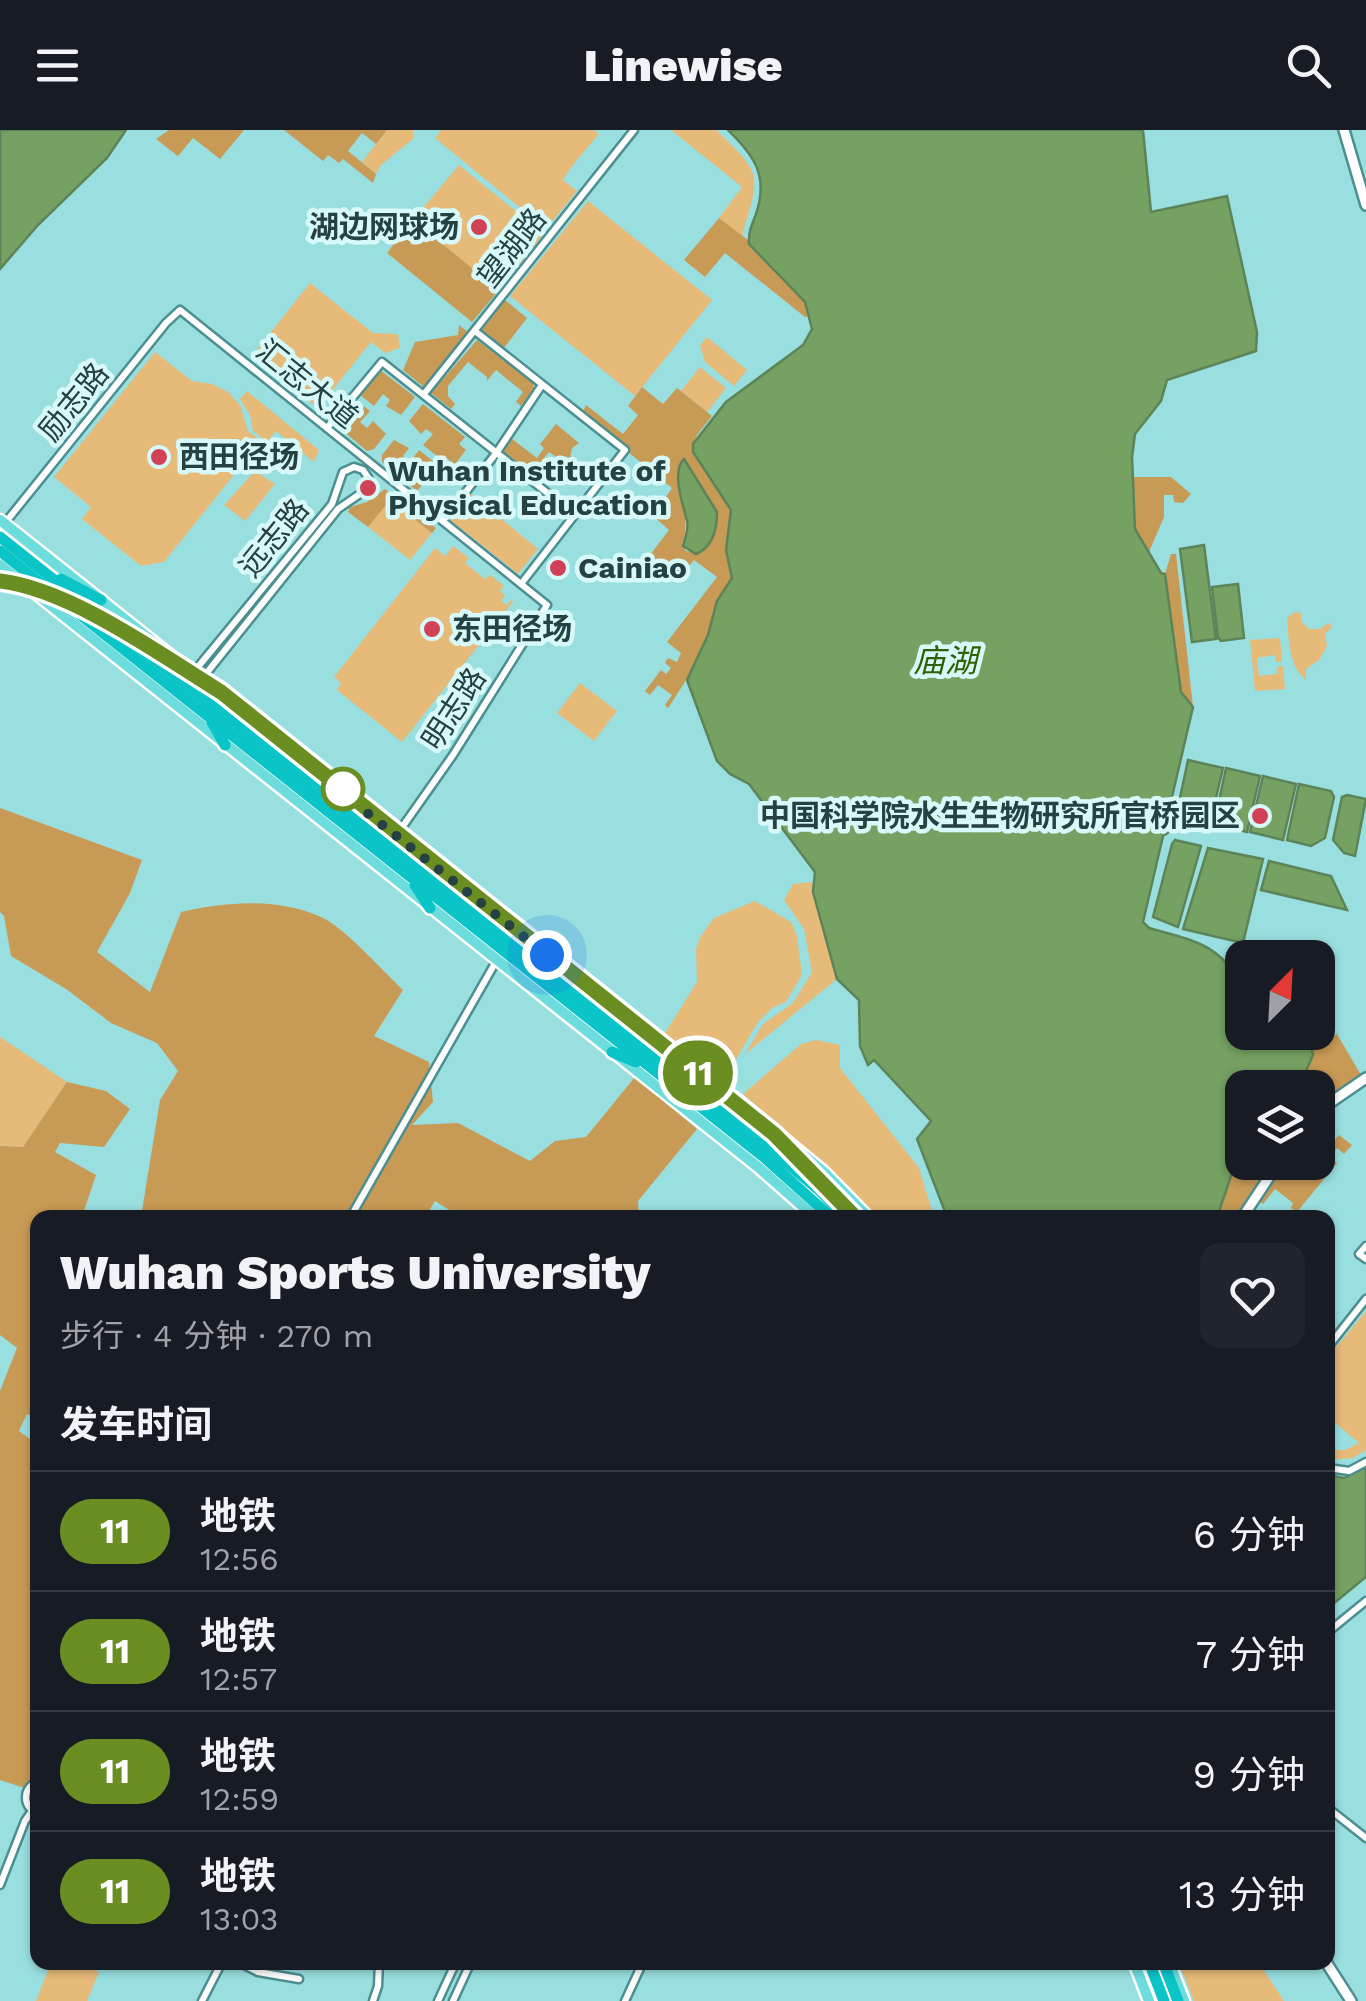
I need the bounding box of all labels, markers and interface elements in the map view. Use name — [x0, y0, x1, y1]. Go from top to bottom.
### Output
icon: menu — [30, 38, 85, 93]
icon: search — [1281, 38, 1336, 93]
text: Linewise — [583, 39, 783, 92]
street label: 望湖路 — [470, 201, 553, 294]
place label: 湖边网球场 — [309, 209, 459, 244]
marker: 湖边网球场 — [468, 216, 490, 238]
street label: 汇志大道 — [250, 332, 365, 435]
street label: 励志路 — [32, 356, 116, 448]
place label: 西田径场 — [179, 439, 299, 474]
marker: 西田径场 — [148, 446, 170, 468]
place label: Wuhan Institute of Physical Education — [388, 453, 668, 522]
marker: Wuhan Institute of Physical Education — [357, 477, 379, 499]
street label: 远志路 — [232, 492, 316, 584]
place label: Cainiao — [578, 550, 687, 585]
marker: Cainiao — [547, 557, 569, 579]
place label: 东田径场 — [452, 611, 572, 646]
marker: 东田径场 — [421, 618, 443, 640]
water label: 庙湖 — [913, 642, 982, 680]
street label: 明志路 — [414, 661, 493, 756]
unlabelled marker — [322, 768, 364, 810]
place label: 中国科学院水生生物研究所官桥园区 — [760, 798, 1240, 833]
marker: 中国科学院水生生物研究所官桥园区 — [1249, 805, 1271, 827]
your location — [522, 930, 572, 980]
north arrow — [1225, 940, 1335, 1050]
map controls — [1225, 940, 1335, 1180]
line badge: 11 — [653, 1040, 743, 1106]
text: 11 — [683, 1052, 713, 1094]
button: layers — [1225, 1070, 1335, 1180]
button: heart — [1200, 1243, 1305, 1348]
text: Wuhan Sports University — [60, 1244, 651, 1301]
text: 步行 · 4 分钟 · 270 m — [60, 1317, 373, 1355]
text: 发车时间 — [60, 1403, 212, 1447]
text: 地铁 — [200, 1494, 276, 1538]
text: 11 — [100, 1510, 130, 1552]
text: 6 分钟 — [1193, 1513, 1305, 1557]
text: 12:56 — [200, 1540, 279, 1578]
text: 地铁 — [200, 1614, 276, 1658]
text: 11 — [100, 1630, 130, 1672]
text: 7 分钟 — [1196, 1633, 1305, 1677]
text: 12:57 — [200, 1660, 277, 1698]
text: 地铁 — [200, 1734, 276, 1778]
text: 11 — [100, 1750, 130, 1792]
text: 9 分钟 — [1193, 1753, 1305, 1797]
text: 12:59 — [200, 1780, 279, 1818]
text: 地铁 — [200, 1854, 276, 1898]
text: 11 — [100, 1870, 130, 1912]
text: 13 分钟 — [1179, 1873, 1305, 1917]
text: 13:03 — [200, 1900, 279, 1938]

